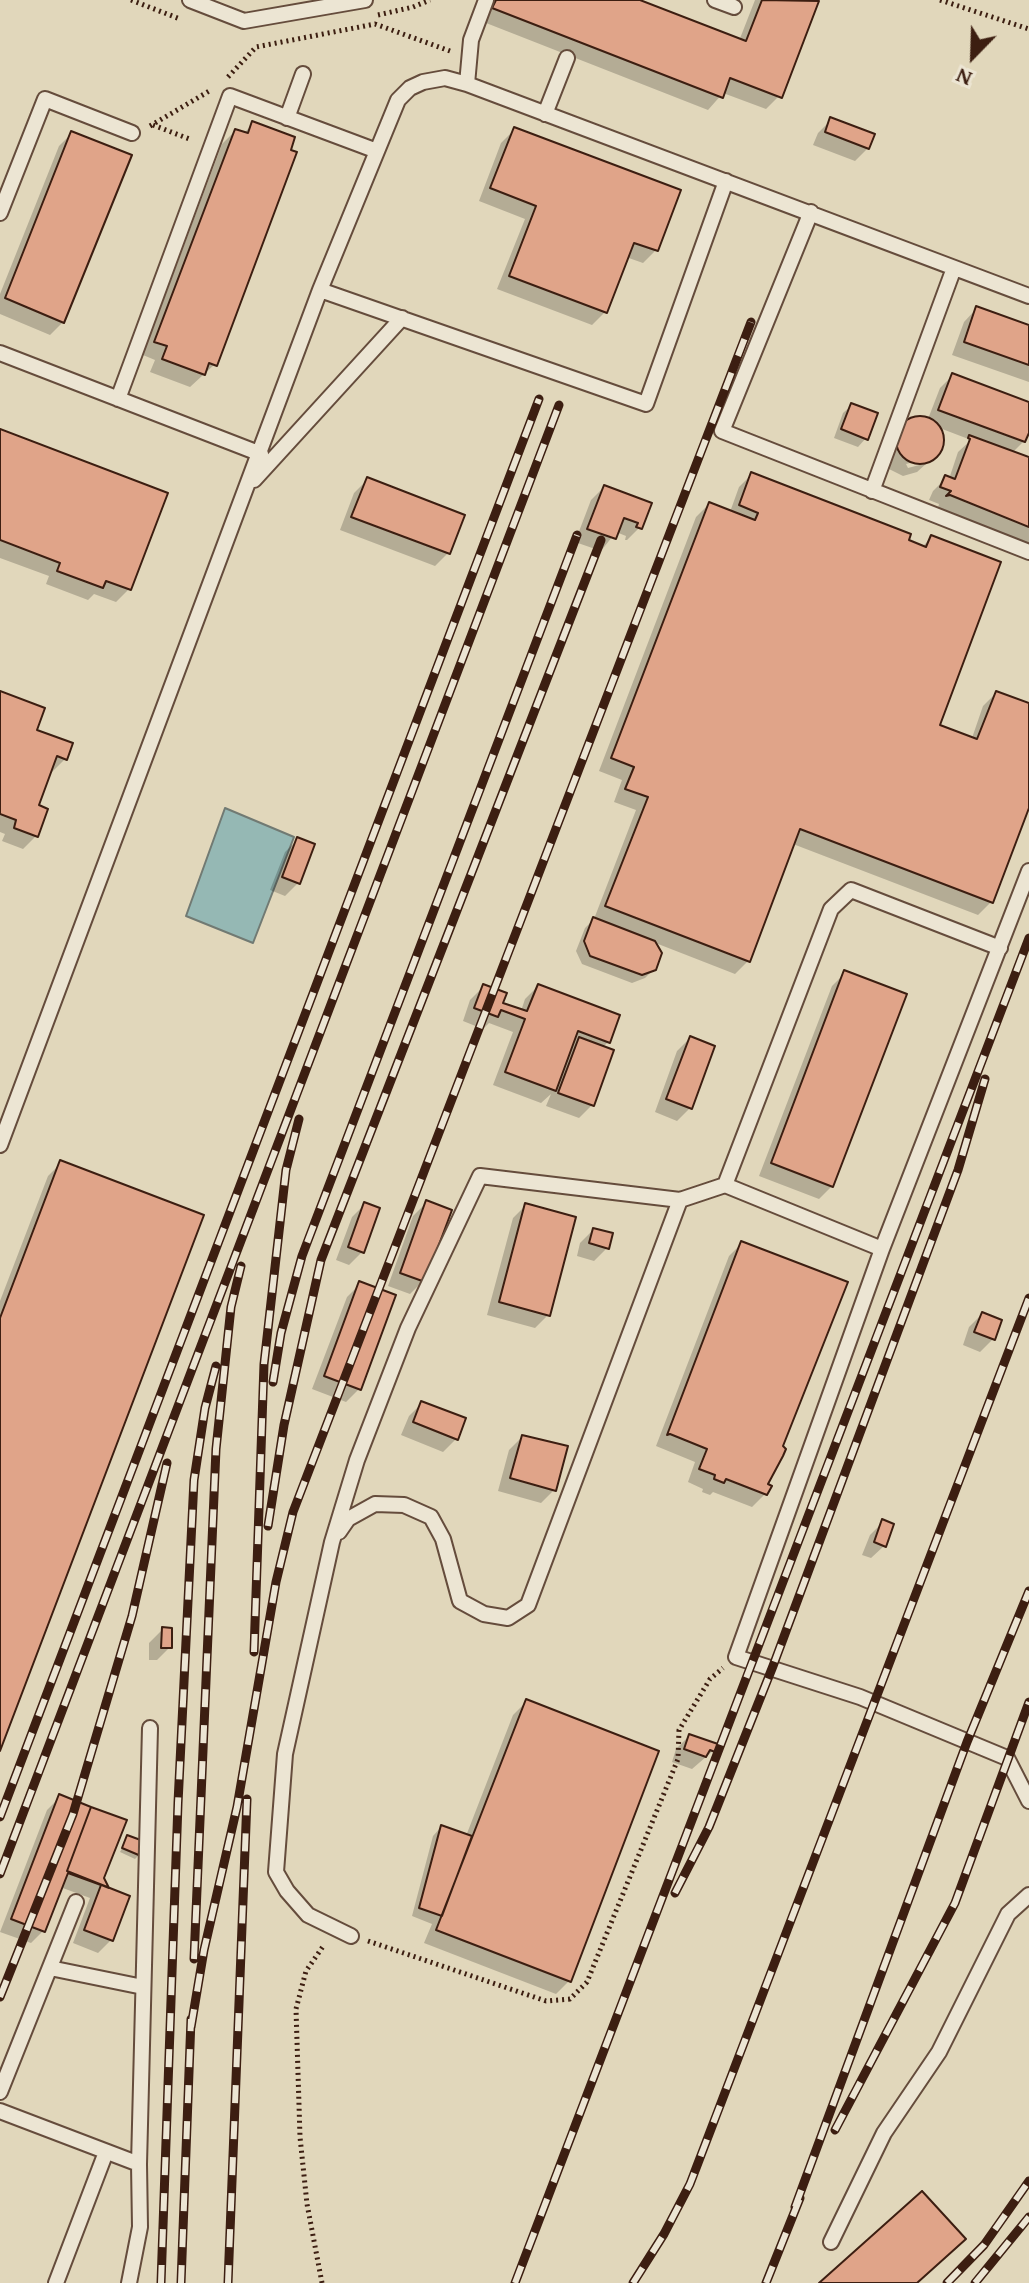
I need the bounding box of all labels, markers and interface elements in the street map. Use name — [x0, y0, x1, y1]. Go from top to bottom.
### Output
north arrow — [933, 16, 1013, 96]
text: N — [951, 60, 977, 96]

